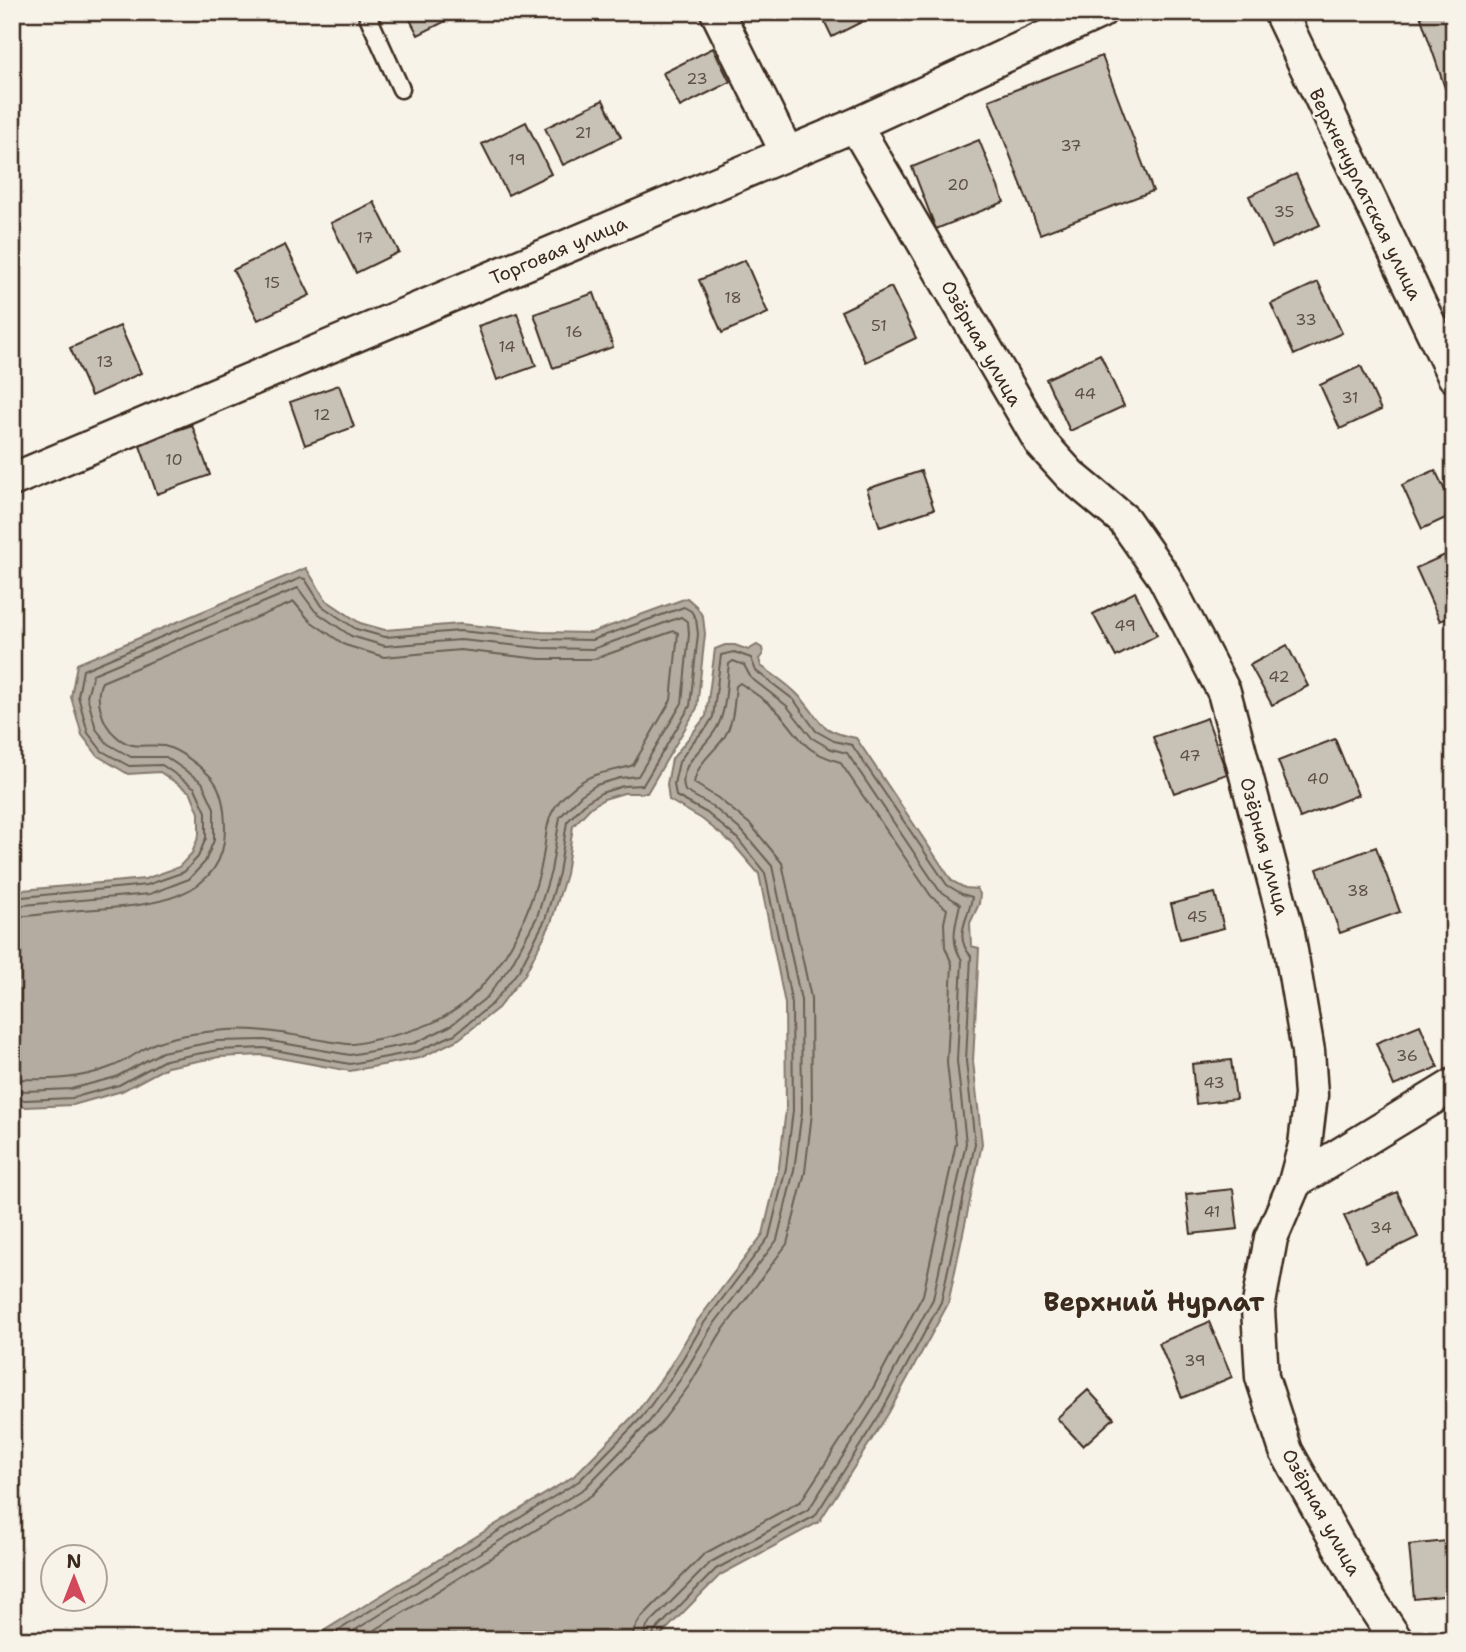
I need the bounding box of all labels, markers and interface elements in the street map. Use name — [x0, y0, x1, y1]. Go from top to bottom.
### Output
house number: 23 — [686, 68, 708, 89]
street label: Верхненурлатская улица — [1303, 84, 1428, 304]
house number: 21 — [574, 122, 592, 143]
house number: 37 — [1060, 135, 1082, 156]
house number: 19 — [508, 149, 526, 170]
house number: 20 — [947, 174, 969, 195]
house number: 35 — [1274, 201, 1294, 222]
street label: Торговая улица — [486, 210, 631, 291]
house number: 17 — [356, 227, 374, 248]
house number: 15 — [264, 272, 280, 293]
street label: Озёрная улица — [935, 276, 1028, 411]
house number: 18 — [724, 287, 742, 308]
house number: 33 — [1295, 309, 1317, 330]
house number: 51 — [871, 315, 887, 336]
house number: 16 — [565, 321, 583, 342]
house number: 14 — [498, 336, 516, 357]
house number: 13 — [96, 351, 114, 372]
house number: 44 — [1074, 383, 1096, 404]
house number: 31 — [1341, 387, 1359, 408]
house number: 12 — [313, 404, 331, 425]
house number: 10 — [165, 449, 183, 470]
house number: 49 — [1114, 615, 1136, 636]
house number: 42 — [1268, 666, 1290, 687]
house number: 47 — [1179, 745, 1201, 766]
house number: 40 — [1307, 768, 1329, 789]
street label: Озёрная улица — [1234, 775, 1295, 918]
house number: 38 — [1347, 880, 1369, 901]
house number: 45 — [1187, 906, 1207, 927]
house number: 36 — [1396, 1045, 1418, 1066]
house number: 43 — [1203, 1072, 1225, 1093]
house number: 41 — [1203, 1201, 1221, 1222]
house number: 34 — [1370, 1217, 1392, 1238]
district label: Верхний Нурлат — [1044, 1284, 1265, 1319]
house number: 39 — [1184, 1350, 1206, 1371]
street label: Озёрная улица — [1276, 1444, 1367, 1580]
north arrow — [38, 1544, 108, 1614]
text: N — [66, 1549, 82, 1574]

